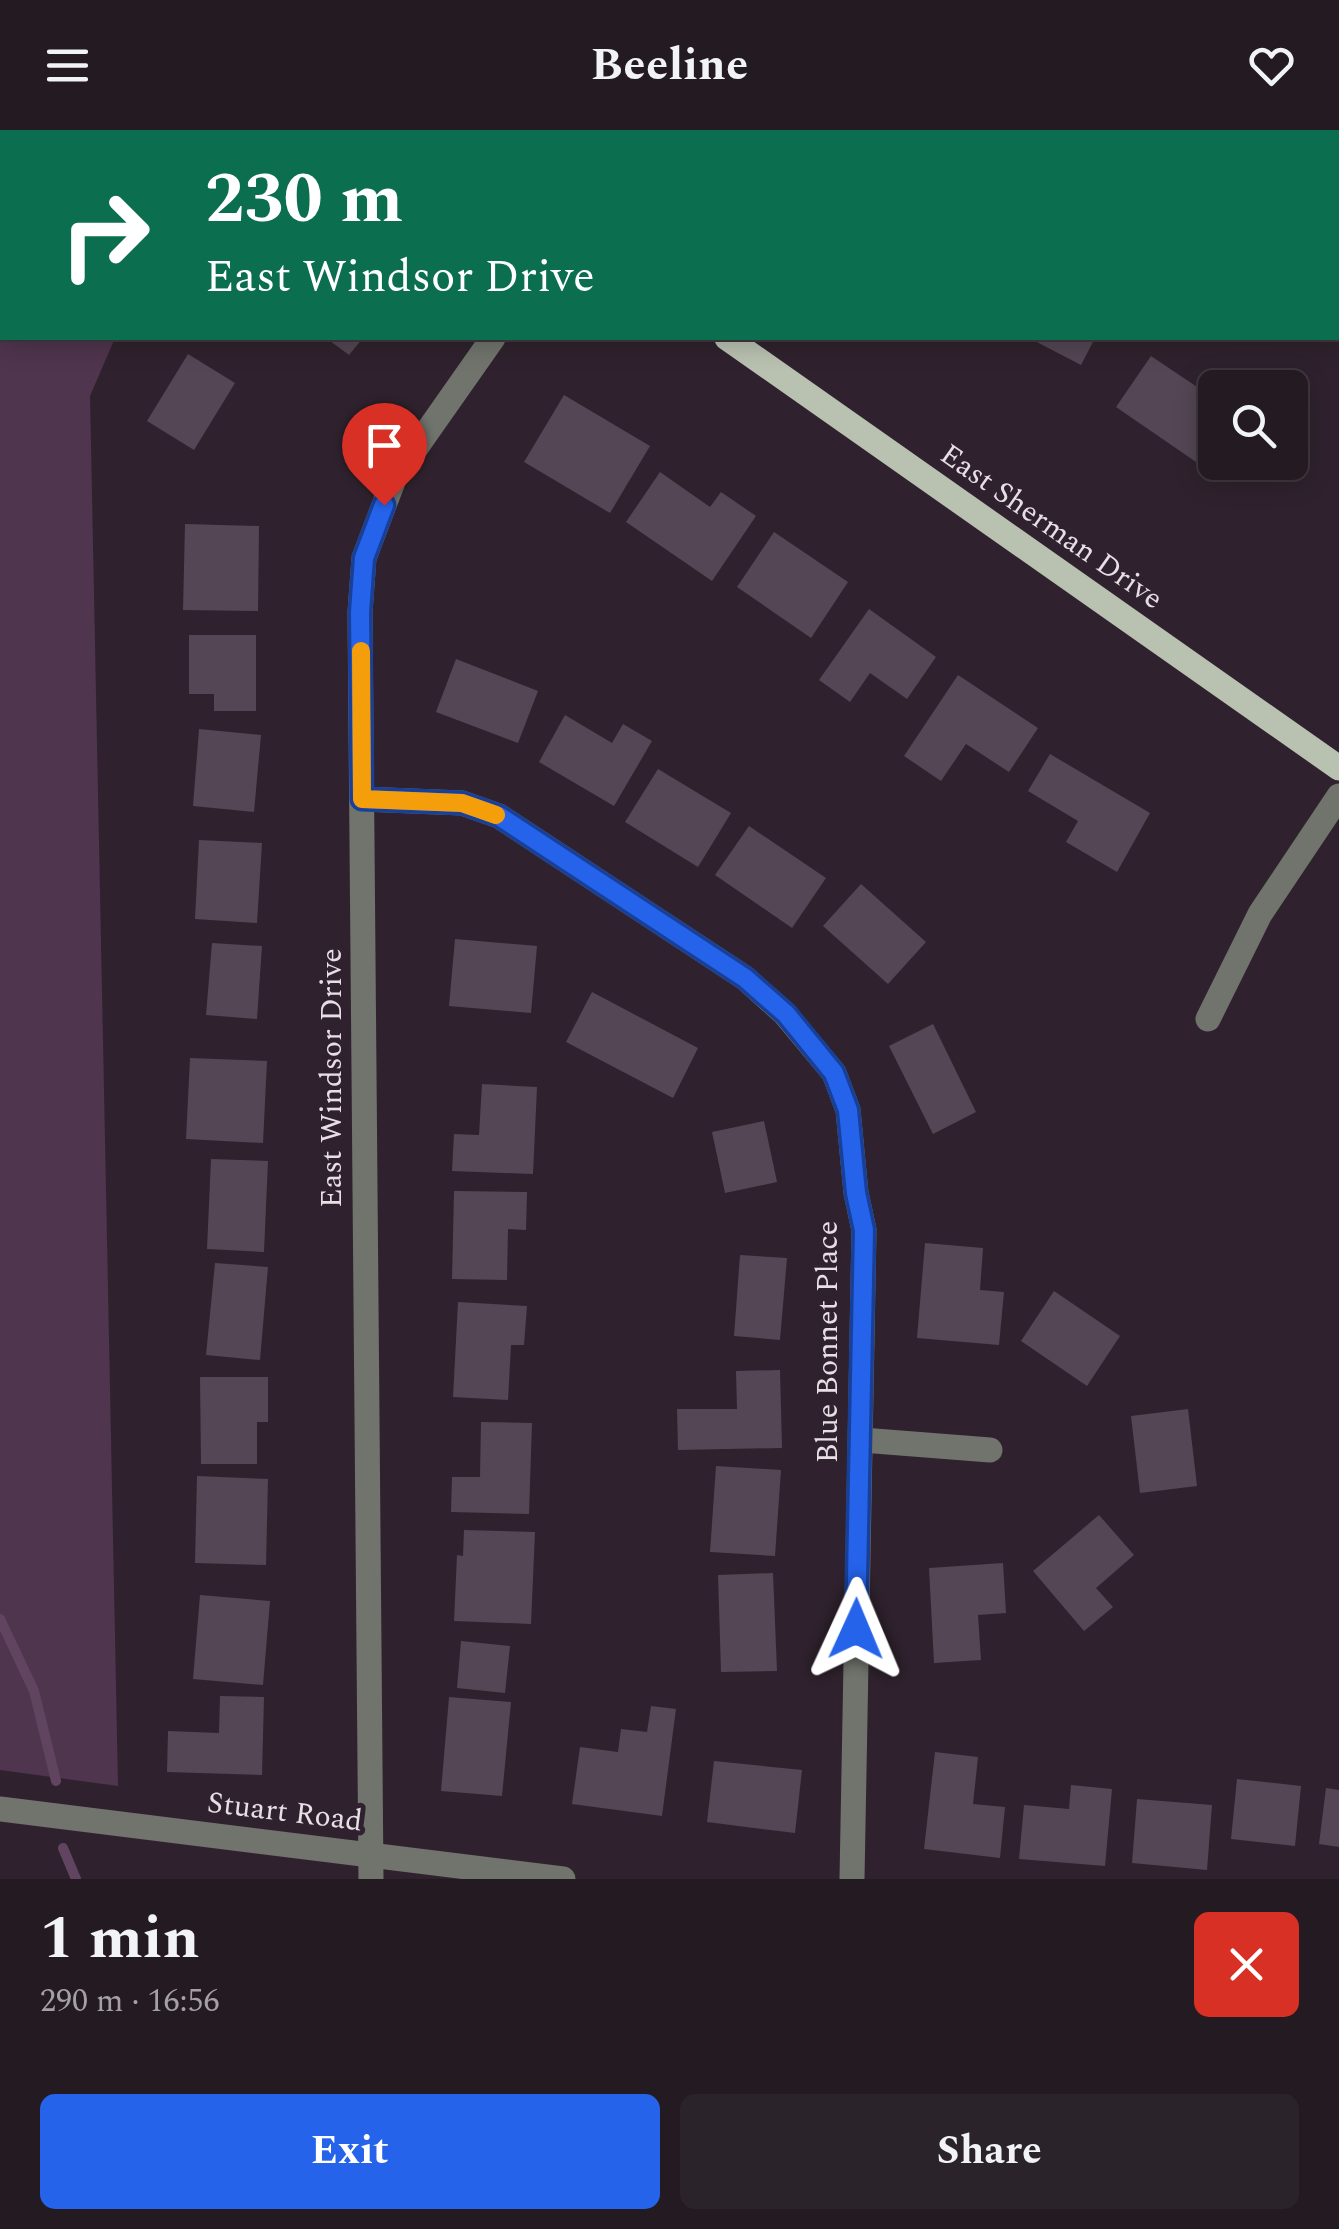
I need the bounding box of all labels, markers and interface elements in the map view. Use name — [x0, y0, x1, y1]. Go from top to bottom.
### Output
text: Beeline — [591, 31, 748, 100]
icon: menu — [40, 38, 95, 93]
icon: heart — [1244, 38, 1299, 93]
text: 230 m — [205, 147, 403, 253]
icon: right — [40, 170, 170, 300]
text: East Windsor Drive — [205, 243, 595, 312]
map controls — [1198, 370, 1308, 480]
button: search — [1198, 370, 1308, 480]
pin — [342, 403, 427, 506]
icon: arrive — [357, 418, 412, 473]
street label: East Sherman Drive — [930, 432, 1173, 621]
street label: East Windsor Drive — [309, 948, 355, 1208]
street label: Blue Bonnet Place — [805, 1221, 851, 1463]
position arrow — [804, 1577, 908, 1681]
street label: Stuart Road — [205, 1780, 365, 1844]
text: 1 min — [40, 1893, 200, 1985]
button: close — [1194, 1912, 1299, 2017]
text: 290 m · 16:56 — [40, 1977, 220, 2026]
button: Exit — [40, 2094, 660, 2209]
button: Share — [680, 2094, 1299, 2209]

